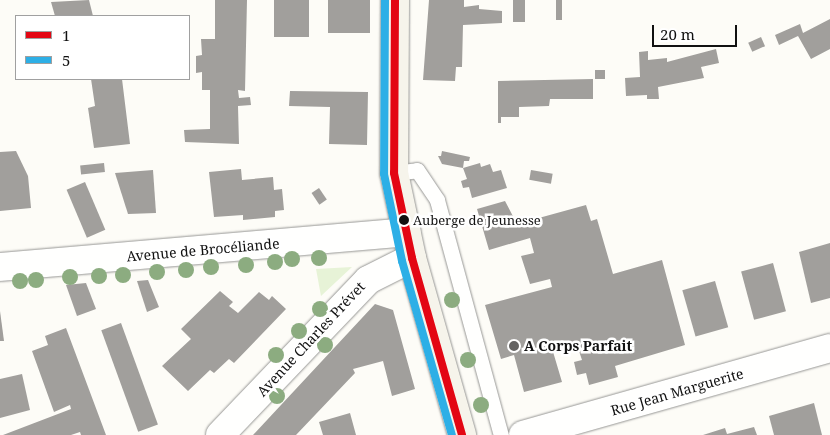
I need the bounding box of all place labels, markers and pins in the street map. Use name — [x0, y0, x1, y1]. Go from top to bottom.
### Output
place label: Auberge de Jeunesse — [413, 212, 541, 228]
marker: Auberge de Jeunesse — [399, 215, 409, 225]
place label: A Corps Parfait — [524, 338, 632, 354]
marker: A Corps Parfait — [508, 340, 520, 352]

